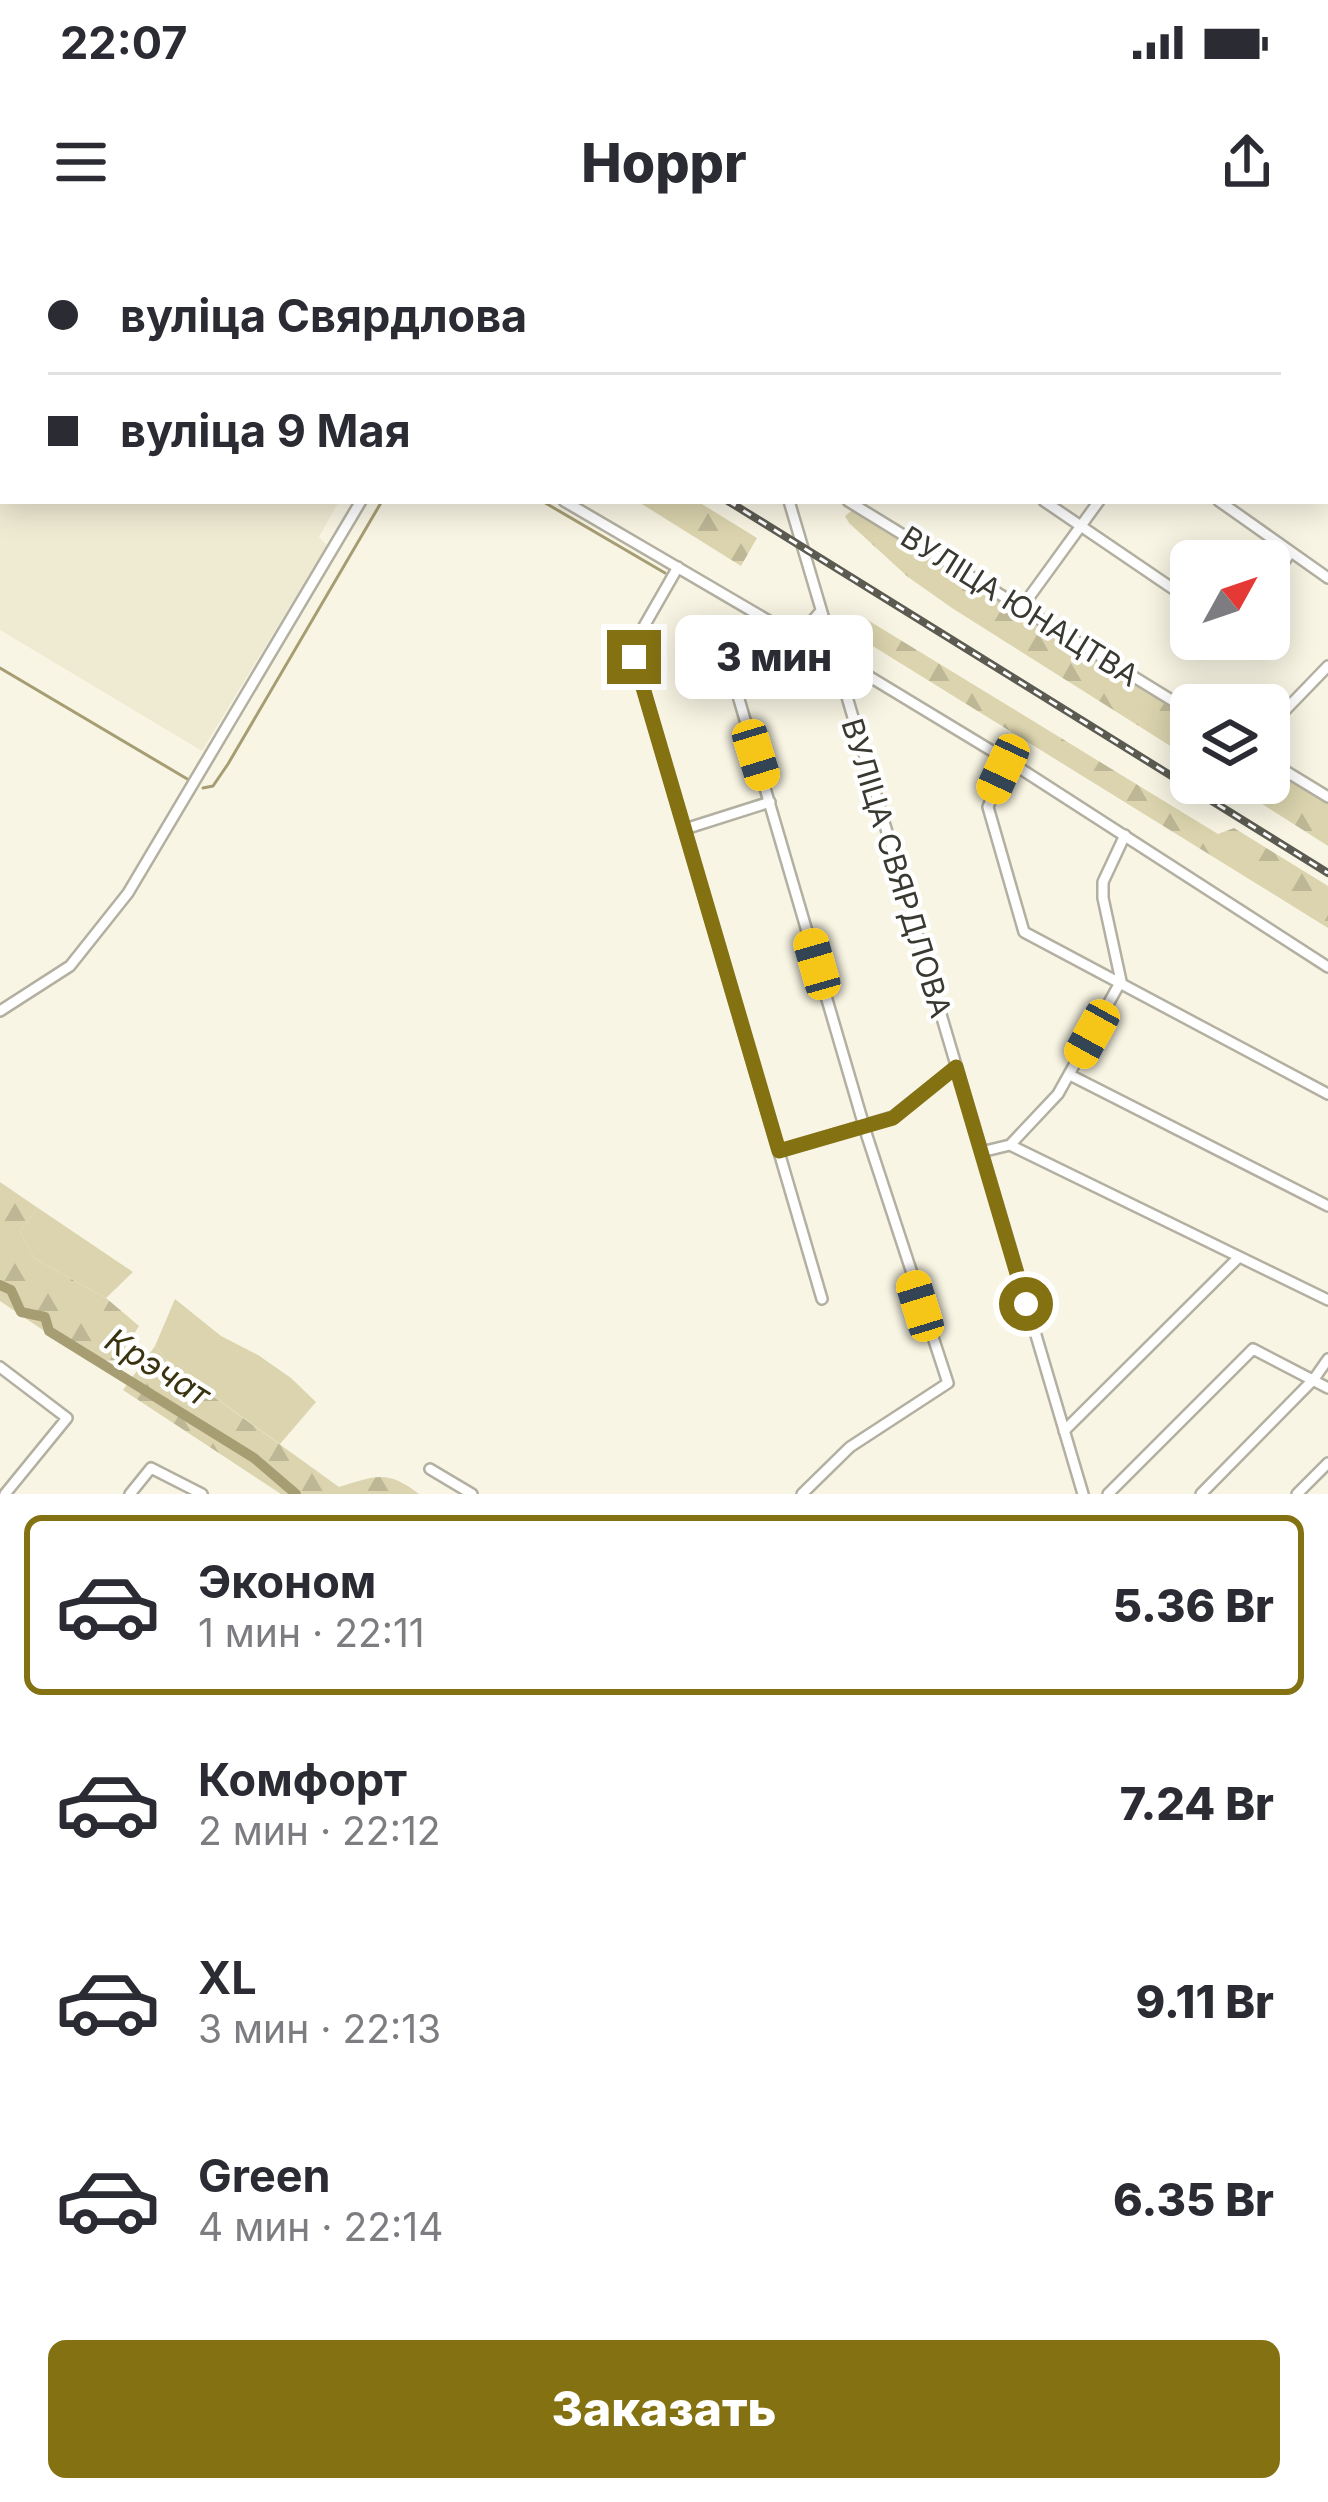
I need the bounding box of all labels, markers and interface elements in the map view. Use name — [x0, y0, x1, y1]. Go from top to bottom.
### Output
text: 22:07 — [60, 15, 187, 70]
icon: menu — [48, 129, 114, 195]
icon: share — [1214, 129, 1280, 195]
text: Hoppr — [581, 130, 747, 195]
text: вуліца Свярдлова — [120, 288, 527, 343]
text: вуліца 9 Мая — [120, 403, 411, 458]
street label: ВУЛІЦА ЮНАЦТВА — [895, 518, 1145, 694]
north arrow — [1170, 540, 1290, 660]
map controls — [1170, 540, 1290, 804]
callout: 3 мин — [676, 615, 874, 699]
route end — [607, 630, 661, 684]
text: 3 мин — [716, 633, 832, 680]
button: layers — [1170, 684, 1290, 804]
street label: ВУЛІЦА СВЯРДЛОВА — [834, 714, 960, 1022]
car — [728, 715, 784, 795]
car — [971, 729, 1035, 809]
car — [790, 924, 844, 1004]
car — [1059, 994, 1125, 1074]
car — [892, 1266, 948, 1346]
route start — [999, 1277, 1053, 1331]
water label: Крэчат — [98, 1319, 219, 1416]
icon: car — [54, 1551, 162, 1659]
text: Эконом — [198, 1554, 376, 1609]
text: 5.36 Br — [1113, 1578, 1274, 1633]
text: 1 мин · 22:11 — [198, 1609, 425, 1656]
icon: car — [54, 1749, 162, 1857]
text: Комфорт — [198, 1752, 407, 1807]
text: 7.24 Br — [1120, 1776, 1274, 1831]
text: 2 мин · 22:12 — [198, 1807, 441, 1854]
icon: car — [54, 1947, 162, 2055]
text: XL — [198, 1950, 257, 2005]
text: 9.11 Br — [1136, 1974, 1274, 2029]
text: 3 мин · 22:13 — [198, 2005, 441, 2052]
icon: car — [54, 2145, 162, 2253]
text: Green — [198, 2148, 331, 2203]
text: 6.35 Br — [1113, 2172, 1274, 2227]
text: 4 мин · 22:14 — [198, 2203, 443, 2250]
button: Заказать — [48, 2340, 1280, 2478]

